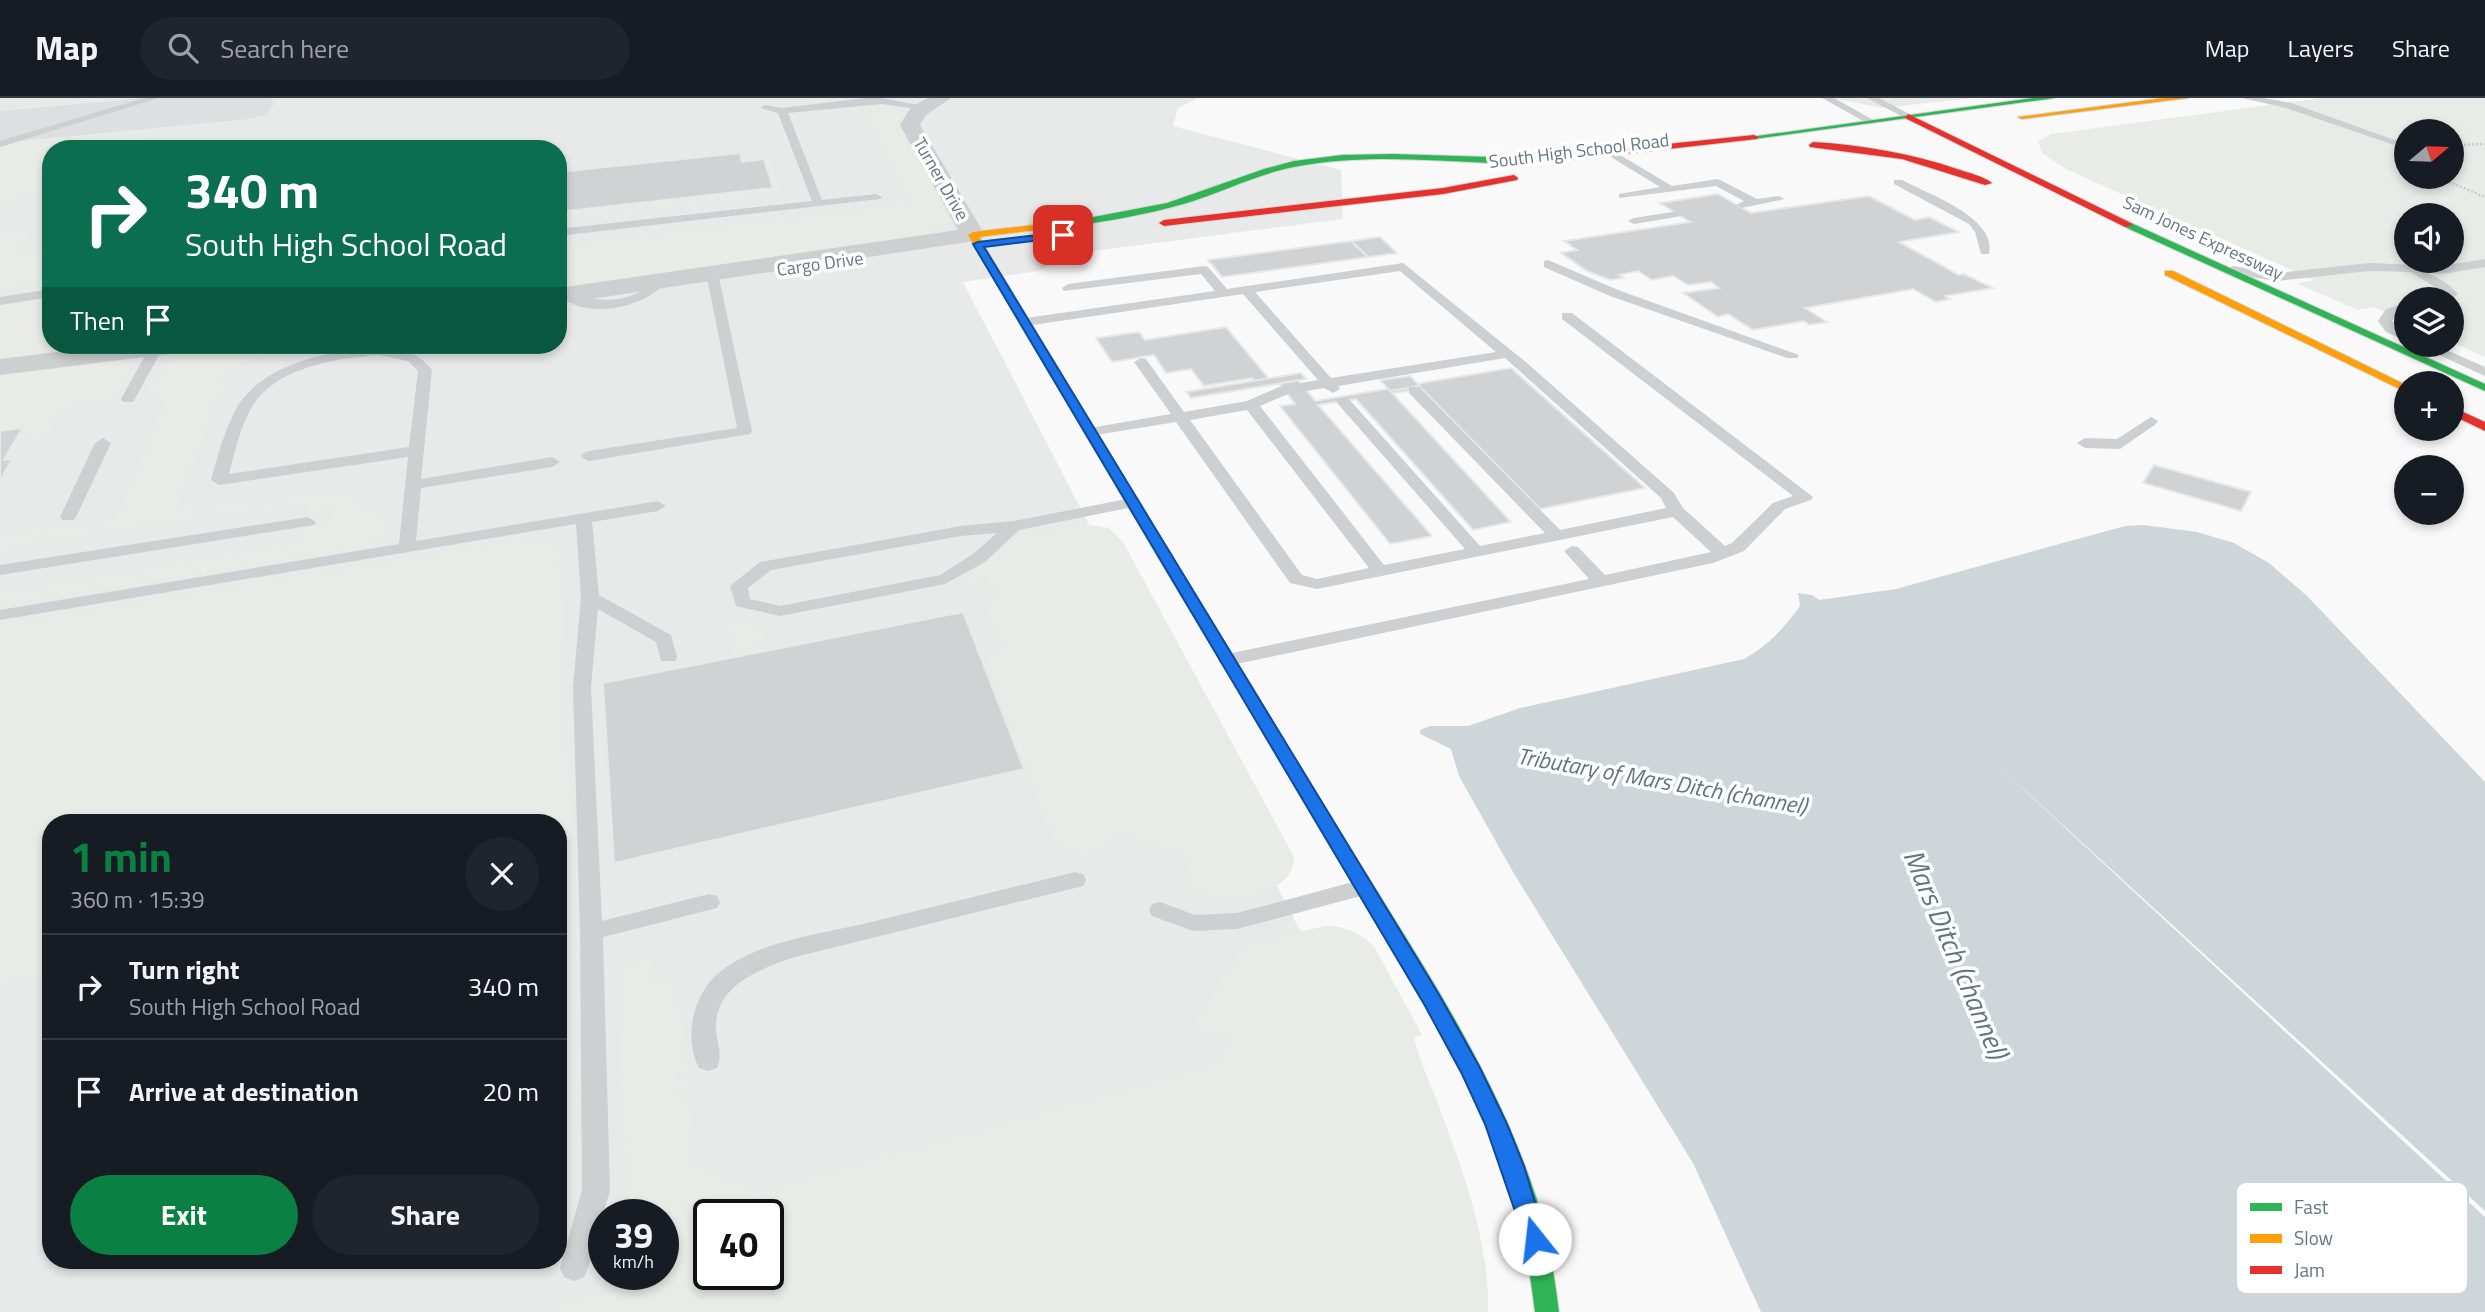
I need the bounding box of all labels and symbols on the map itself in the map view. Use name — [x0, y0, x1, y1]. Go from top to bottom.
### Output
north arrow — [2394, 119, 2464, 189]
street label: South High School Road — [1487, 126, 1670, 175]
street label: Turner Drive — [907, 132, 976, 225]
street label: Sam Jones Expressway — [2119, 189, 2288, 287]
pin — [1033, 205, 1093, 265]
street label: Cargo Drive — [775, 244, 865, 283]
water label: Tributary of Mars Ditch (channel) — [1515, 738, 1811, 823]
water label: Mars Ditch (channel) — [1893, 842, 2021, 1068]
legend — [2236, 1182, 2468, 1294]
text: Fast — [2294, 1192, 2329, 1221]
speed limit sign: 40 — [693, 1199, 784, 1290]
position arrow — [1498, 1202, 1572, 1276]
text: Slow — [2294, 1223, 2333, 1252]
text: Jam — [2294, 1255, 2325, 1284]

